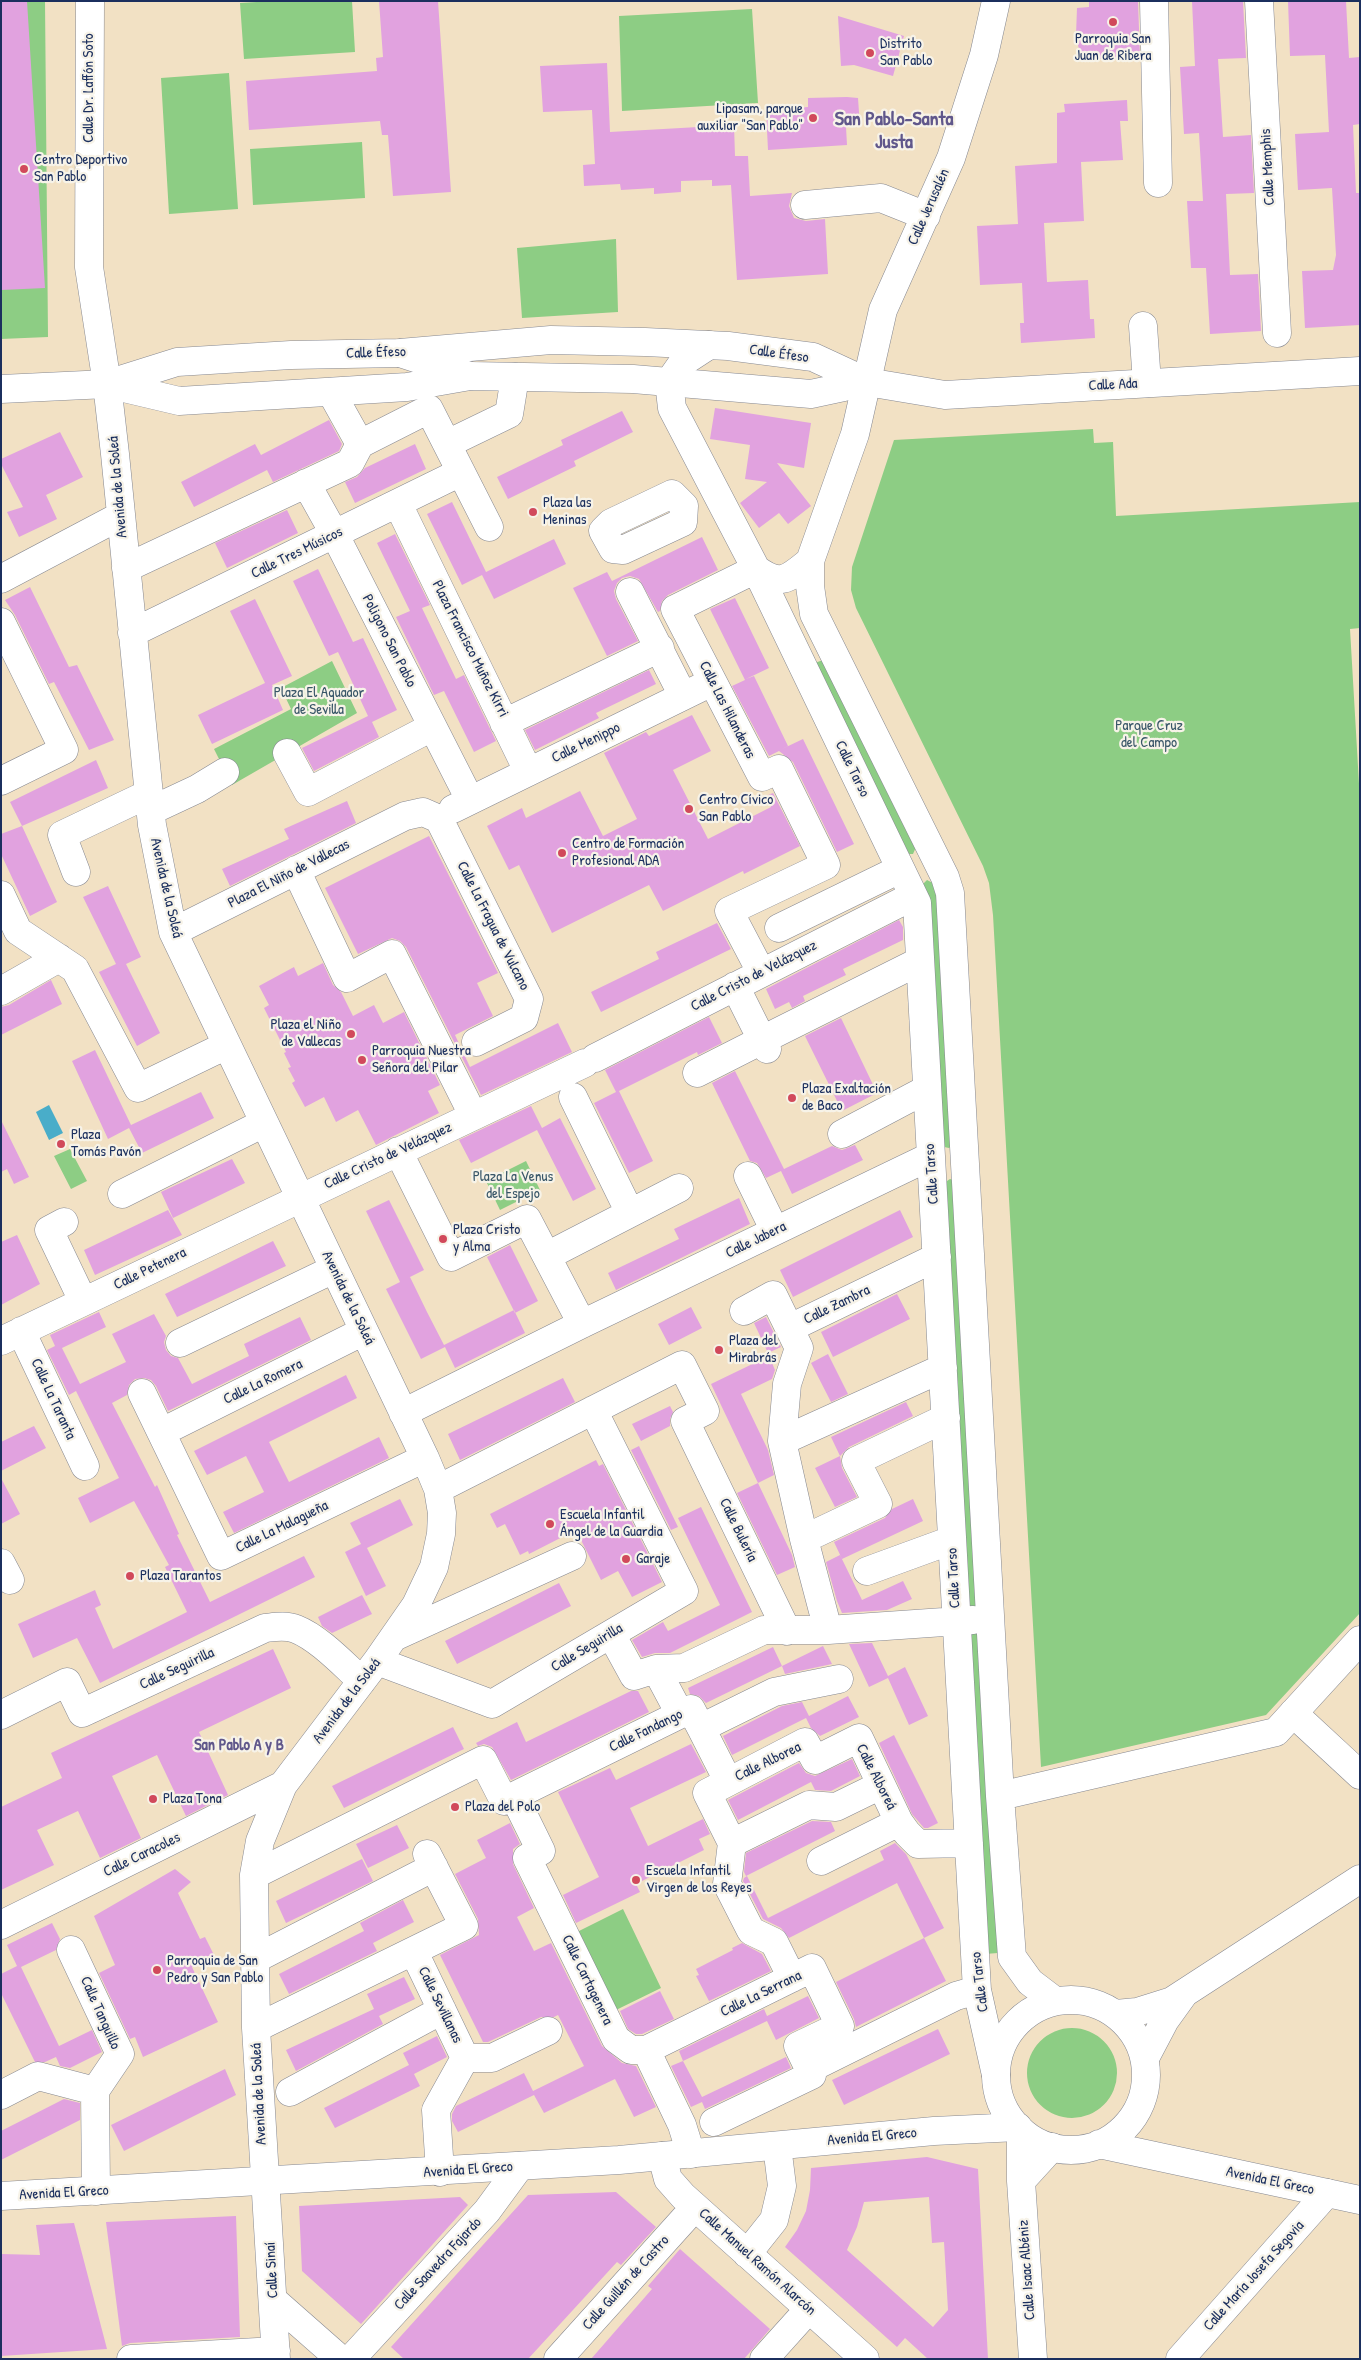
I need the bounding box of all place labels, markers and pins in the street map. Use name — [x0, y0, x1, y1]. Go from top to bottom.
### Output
marker: Parroquia San Juan de Ribera — [1107, 16, 1119, 28]
place label: Parroquia San Juan de Ribera — [1075, 30, 1151, 65]
place label: Distrito San Pablo — [880, 35, 932, 70]
marker: Distrito San Pablo — [864, 47, 876, 59]
place label: Lipasam, parque auxiliar "San Pablo" — [697, 100, 803, 135]
marker: Lipasam, parque auxiliar "San Pablo" — [807, 112, 819, 124]
place label: Centro Deportivo San Pablo — [34, 151, 127, 186]
marker: Centro Deportivo San Pablo — [18, 163, 30, 175]
place label: Plaza las Meninas — [543, 494, 591, 529]
marker: Plaza las Meninas — [527, 506, 539, 518]
place label: Centro Cívico San Pablo — [699, 791, 773, 826]
marker: Centro Cívico San Pablo — [683, 803, 695, 815]
place label: Centro de Formación Profesional ADA — [572, 835, 684, 870]
marker: Centro de Formación Profesional ADA — [556, 847, 568, 859]
place label: Plaza el Niño de Vallecas — [271, 1016, 341, 1051]
marker: Plaza el Niño de Vallecas — [345, 1028, 357, 1040]
place label: Parroquia Nuestra Señora del Pilar — [372, 1042, 471, 1077]
marker: Parroquia Nuestra Señora del Pilar — [356, 1054, 368, 1066]
place label: Plaza Exaltación de Baco — [802, 1080, 891, 1115]
marker: Plaza Exaltación de Baco — [786, 1092, 798, 1104]
place label: Plaza Tomás Pavón — [71, 1126, 141, 1161]
marker: Plaza Tomás Pavón — [55, 1138, 67, 1150]
place label: Plaza Cristo y Alma — [453, 1221, 520, 1256]
marker: Plaza Cristo y Alma — [437, 1233, 449, 1245]
place label: Plaza del Mirabrás — [729, 1332, 778, 1367]
marker: Plaza del Mirabrás — [713, 1344, 725, 1356]
place label: Escuela Infantil Ángel de la Guardia — [560, 1506, 663, 1541]
marker: Escuela Infantil Ángel de la Guardia — [544, 1518, 556, 1530]
place label: Garaje — [636, 1550, 670, 1568]
marker: Garaje — [620, 1553, 632, 1565]
place label: Plaza Tarantos — [140, 1567, 221, 1585]
marker: Plaza Tarantos — [124, 1570, 136, 1582]
place label: Plaza Tona — [163, 1790, 222, 1808]
marker: Plaza Tona — [147, 1793, 159, 1805]
place label: Plaza del Polo — [465, 1798, 540, 1816]
marker: Plaza del Polo — [449, 1801, 461, 1813]
place label: Escuela Infantil Virgen de los Reyes — [646, 1862, 752, 1897]
marker: Escuela Infantil Virgen de los Reyes — [630, 1874, 642, 1886]
place label: Parroquia de San Pedro y San Pablo — [167, 1952, 263, 1987]
marker: Parroquia de San Pedro y San Pablo — [151, 1964, 163, 1976]

